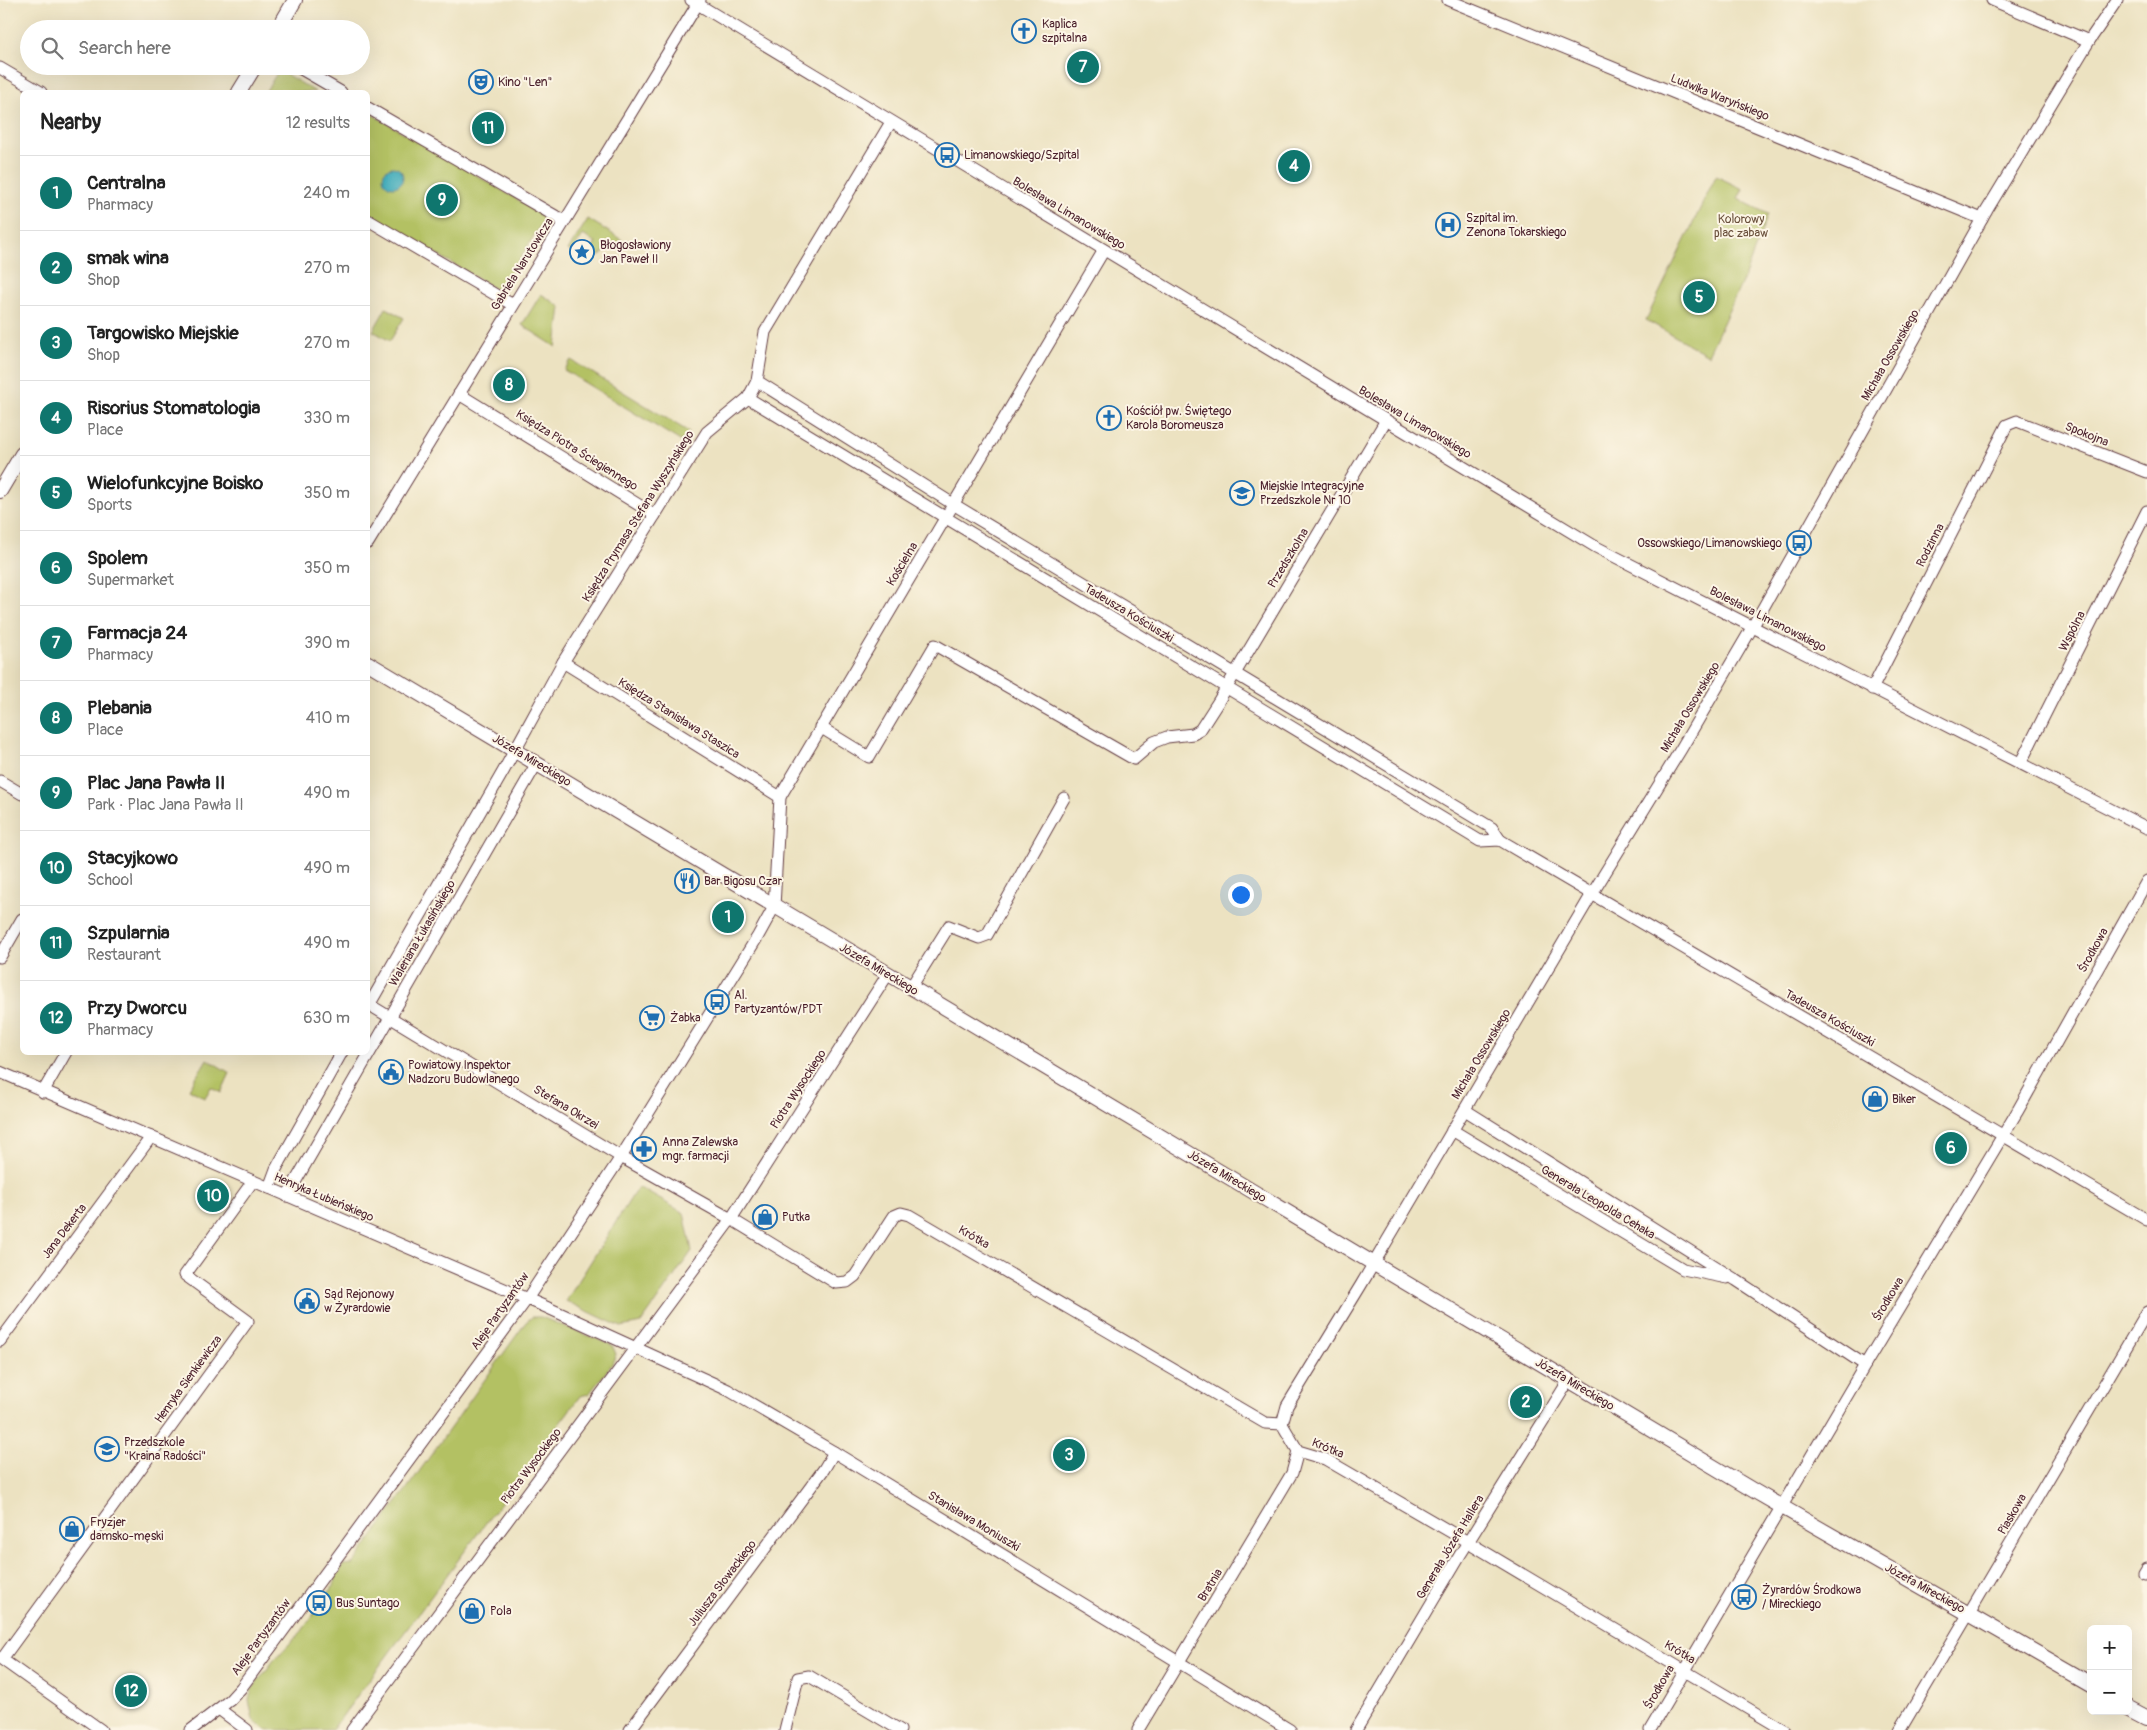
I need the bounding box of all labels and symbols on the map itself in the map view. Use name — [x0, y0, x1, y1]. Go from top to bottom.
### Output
place label: Kaplica szpitalna — [1042, 17, 1087, 46]
church icon: Kaplica szpitalna — [1011, 18, 1037, 44]
pin: 7 — [1067, 48, 1099, 86]
theatre icon: Kino "Len" — [468, 69, 494, 95]
street label: Ludwika Waryńskiego — [1668, 71, 1772, 124]
place label: Kino "Len" — [498, 75, 552, 90]
pin: 11 — [472, 109, 504, 147]
bus stop icon: Limanowskiego/Szpital — [934, 142, 960, 168]
pin: 4 — [1278, 147, 1310, 185]
place label: Limanowskiego/Szpital — [964, 148, 1080, 163]
street label: Bolesława Limanowskiego — [1010, 174, 1128, 253]
pin: 9 — [426, 181, 458, 219]
place label: Szpital im. Zenona Tokarskiego — [1466, 211, 1567, 240]
hospital icon: Szpital im. Zenona Tokarskiego — [1435, 212, 1461, 238]
park label: Kolorowy plac zabaw — [1714, 212, 1768, 241]
street label: Gabriela Narutowicza — [488, 215, 557, 313]
place label: Błogosławiony Jan Paweł II — [600, 238, 671, 267]
place icon: Błogosławiony Jan Paweł II — [569, 239, 595, 265]
pin: 5 — [1683, 278, 1715, 316]
street label: Michała Ossowskiego — [1858, 306, 1923, 404]
pin: 8 — [493, 366, 525, 404]
street label: Bolesława Limanowskiego — [1356, 383, 1474, 462]
place label: Kościół pw. Świętego Karola Boromeusza — [1126, 403, 1232, 433]
church icon: Kościół pw. Świętego Karola Boromeusza — [1096, 405, 1122, 431]
street label: Księdza Piotra Ściegiennego — [513, 406, 642, 494]
street label: Spokojna — [2063, 419, 2111, 450]
street label: Księdza Prymasa Stefana Wyszyńskiego — [579, 427, 698, 605]
place label: Miejskie Integracyjne Przedszkole Nr 10 — [1260, 479, 1364, 508]
school or university icon: Miejskie Integracyjne Przedszkole Nr 10 — [1229, 480, 1255, 506]
street label: Rodzinna — [1913, 521, 1948, 569]
street label: Przedszkolna — [1265, 525, 1312, 591]
bus stop icon: Ossowskiego/Limanowskiego — [1786, 530, 1812, 556]
place label: Ossowskiego/Limanowskiego — [1637, 536, 1783, 551]
street label: Kościelna — [884, 539, 922, 589]
street label: Tadeusza Kościuszki — [1081, 581, 1176, 646]
street label: Bolesława Limanowskiego — [1707, 583, 1829, 656]
street label: Wspólna — [2056, 608, 2089, 654]
street label: Michała Ossowskiego — [1657, 659, 1724, 755]
street label: Księdza Stanisława Staszica — [615, 675, 743, 762]
street label: Józefa Mireckiego — [490, 731, 574, 790]
restaurant icon: Bar Bigosu Czar — [674, 868, 700, 894]
place label: Bar Bigosu Czar — [704, 874, 783, 889]
street label: Waleriana Łukasińskiego — [386, 877, 459, 989]
your location — [1228, 882, 1254, 908]
pin: 1 — [712, 898, 744, 936]
street label: Środkowa — [2074, 925, 2112, 975]
street label: Józefa Mireckiego — [837, 940, 921, 999]
street label: Tadeusza Kościuszki — [1782, 987, 1877, 1050]
place label: Al. Partyzantów/PDT — [734, 988, 823, 1017]
bus stop icon: Al. Partyzantów/PDT — [704, 989, 730, 1015]
supermarket icon: Żabka — [639, 1005, 665, 1031]
street label: Michała Ossowskiego — [1448, 1006, 1515, 1102]
place label: Żabka — [670, 1010, 701, 1026]
street label: Piotra Wysockiego — [767, 1046, 830, 1132]
place label: Powiatowy Inspektor Nadzoru Budowlanego — [408, 1058, 520, 1087]
public building icon: Powiatowy Inspektor Nadzoru Budowlanego — [378, 1059, 404, 1085]
street label: Stefana Okrzei — [530, 1082, 601, 1133]
shop icon: Biker — [1862, 1086, 1888, 1112]
place label: Biker — [1892, 1092, 1917, 1107]
pin: 6 — [1935, 1129, 1967, 1167]
place label: Anna Zalewska mgr. farmacji — [662, 1135, 739, 1164]
pharmacy icon: Anna Zalewska mgr. farmacji — [631, 1136, 657, 1162]
street label: Józefa Mireckiego — [1185, 1147, 1269, 1206]
street label: Generała Leopolda Cehaka — [1538, 1162, 1658, 1243]
street label: Henryka Łubieńskiego — [272, 1170, 376, 1225]
pin: 10 — [197, 1177, 229, 1215]
street label: Jana Dekerta — [39, 1200, 90, 1262]
shop icon: Putka — [752, 1204, 778, 1230]
place label: Putka — [782, 1210, 811, 1225]
street label: Krótka — [955, 1223, 992, 1253]
street label: Aleje Partyzantów — [468, 1270, 533, 1353]
street label: Środkowa — [1869, 1274, 1908, 1324]
place label: Sąd Rejonowy w Żyrardowie — [324, 1287, 394, 1316]
public building icon: Sąd Rejonowy w Żyrardowie — [294, 1288, 320, 1314]
street label: Henryka Sienkiewicza — [151, 1332, 226, 1426]
street label: Józefa Mireckiego — [1533, 1355, 1617, 1414]
pin: 2 — [1510, 1383, 1542, 1421]
street label: Piotra Wysockiego — [498, 1425, 565, 1507]
place label: Przedszkole "Kraina Radości" — [124, 1435, 206, 1464]
street label: Krótka — [1309, 1435, 1347, 1462]
school or university icon: Przedszkole "Kraina Radości" — [94, 1436, 120, 1462]
pin: 3 — [1053, 1436, 1085, 1474]
street label: Stanisława Moniuszki — [925, 1488, 1023, 1555]
street label: Piaskowa — [1995, 1491, 2030, 1537]
street label: Generała Józefa Hallera — [1413, 1492, 1488, 1602]
place label: Fryzjer damsko-męski — [90, 1515, 163, 1544]
shop icon: Fryzjer damsko-męski — [59, 1516, 85, 1542]
street label: Juliusza Słowackiego — [685, 1537, 760, 1629]
street label: Józefa Mireckiego — [1882, 1560, 1968, 1617]
street label: Bratnia — [1195, 1566, 1226, 1604]
place label: Żyrardów Środkowa / Mireckiego — [1762, 1582, 1862, 1612]
bus stop icon: Żyrardów Środkowa / Mireckiego — [1731, 1584, 1757, 1610]
bus stop icon: Bus Suntago — [306, 1590, 332, 1616]
street label: Aleje Partyzantów — [228, 1596, 294, 1679]
place label: Bus Suntago — [336, 1596, 400, 1611]
shop icon: Pola — [459, 1598, 485, 1624]
place label: Pola — [490, 1604, 512, 1619]
street label: Krótka — [1662, 1637, 1698, 1668]
street label: Środkowa — [1640, 1662, 1678, 1712]
pin: 12 — [115, 1672, 147, 1710]

